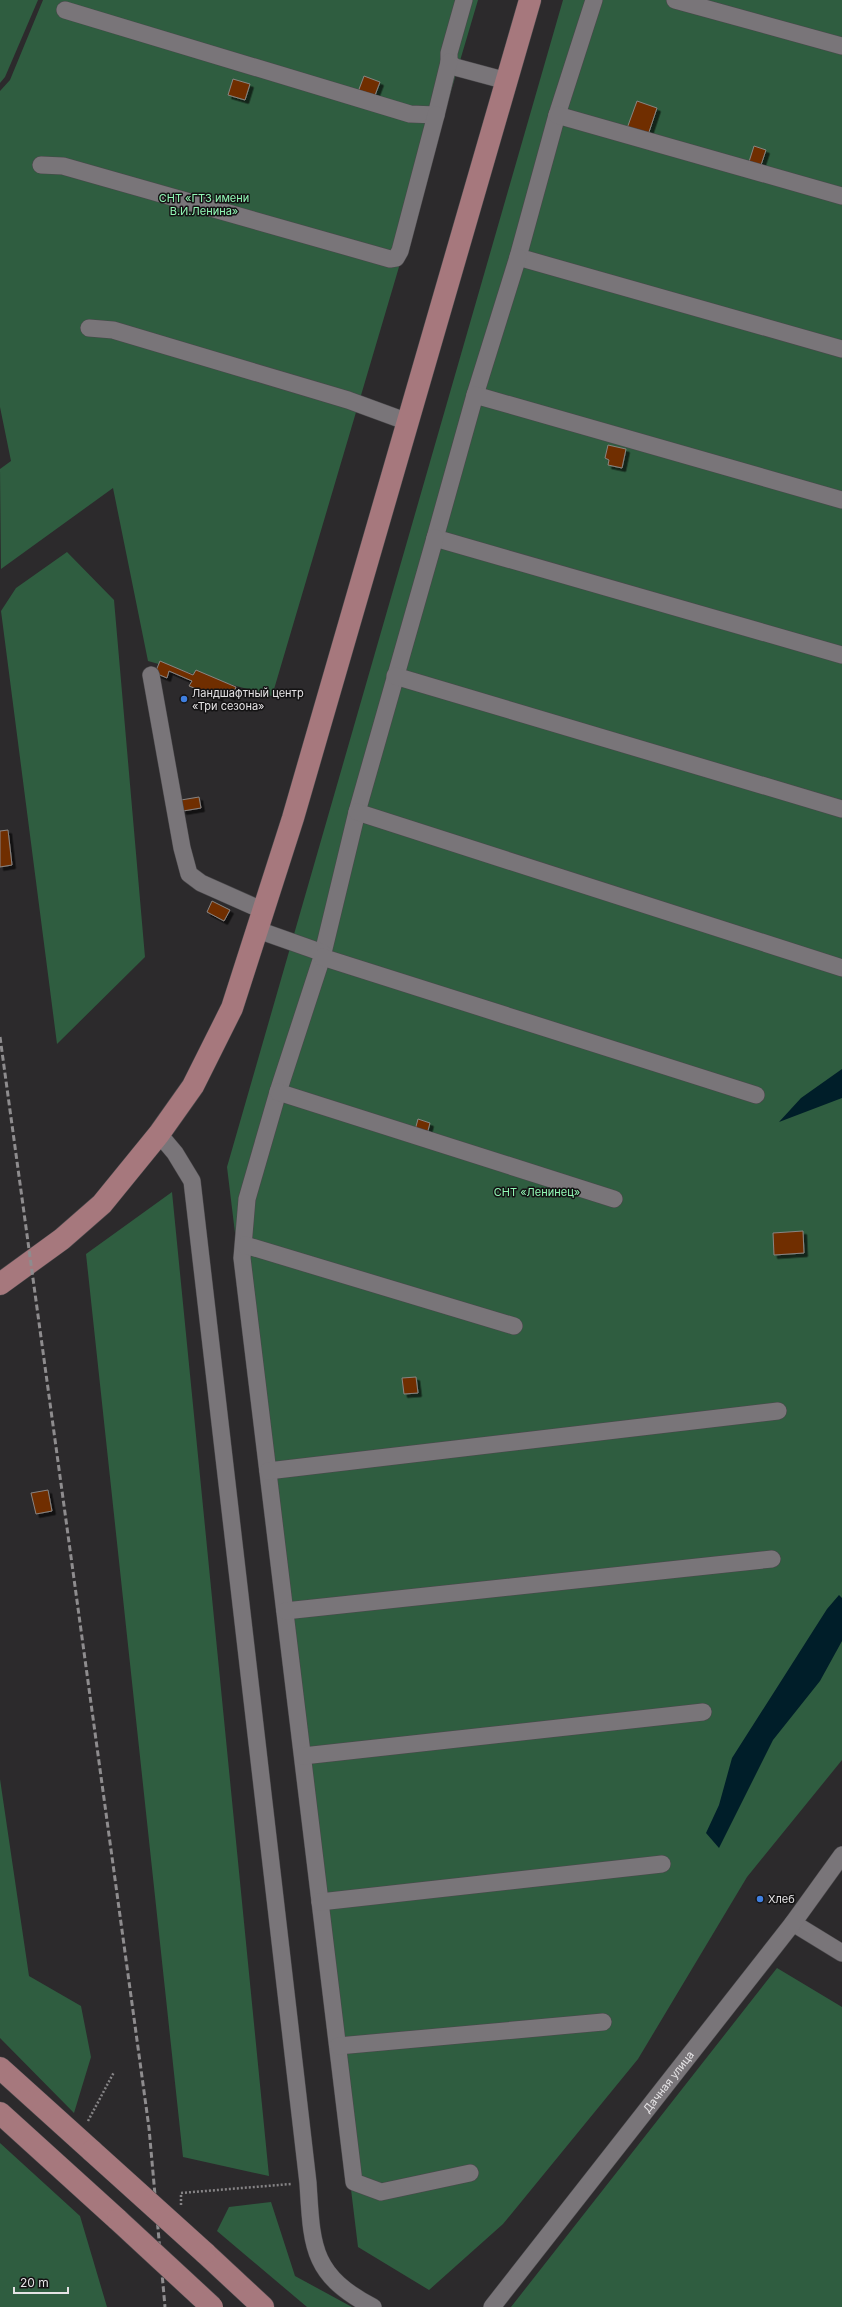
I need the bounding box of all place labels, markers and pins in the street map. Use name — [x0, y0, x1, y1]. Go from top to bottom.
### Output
place label: Ландшафтный центр «Три сезона» — [192, 686, 304, 713]
marker: Ландшафтный центр «Три сезона» — [179, 694, 189, 704]
place label: Хлеб — [768, 1892, 795, 1906]
marker: Хлеб — [755, 1894, 765, 1904]

